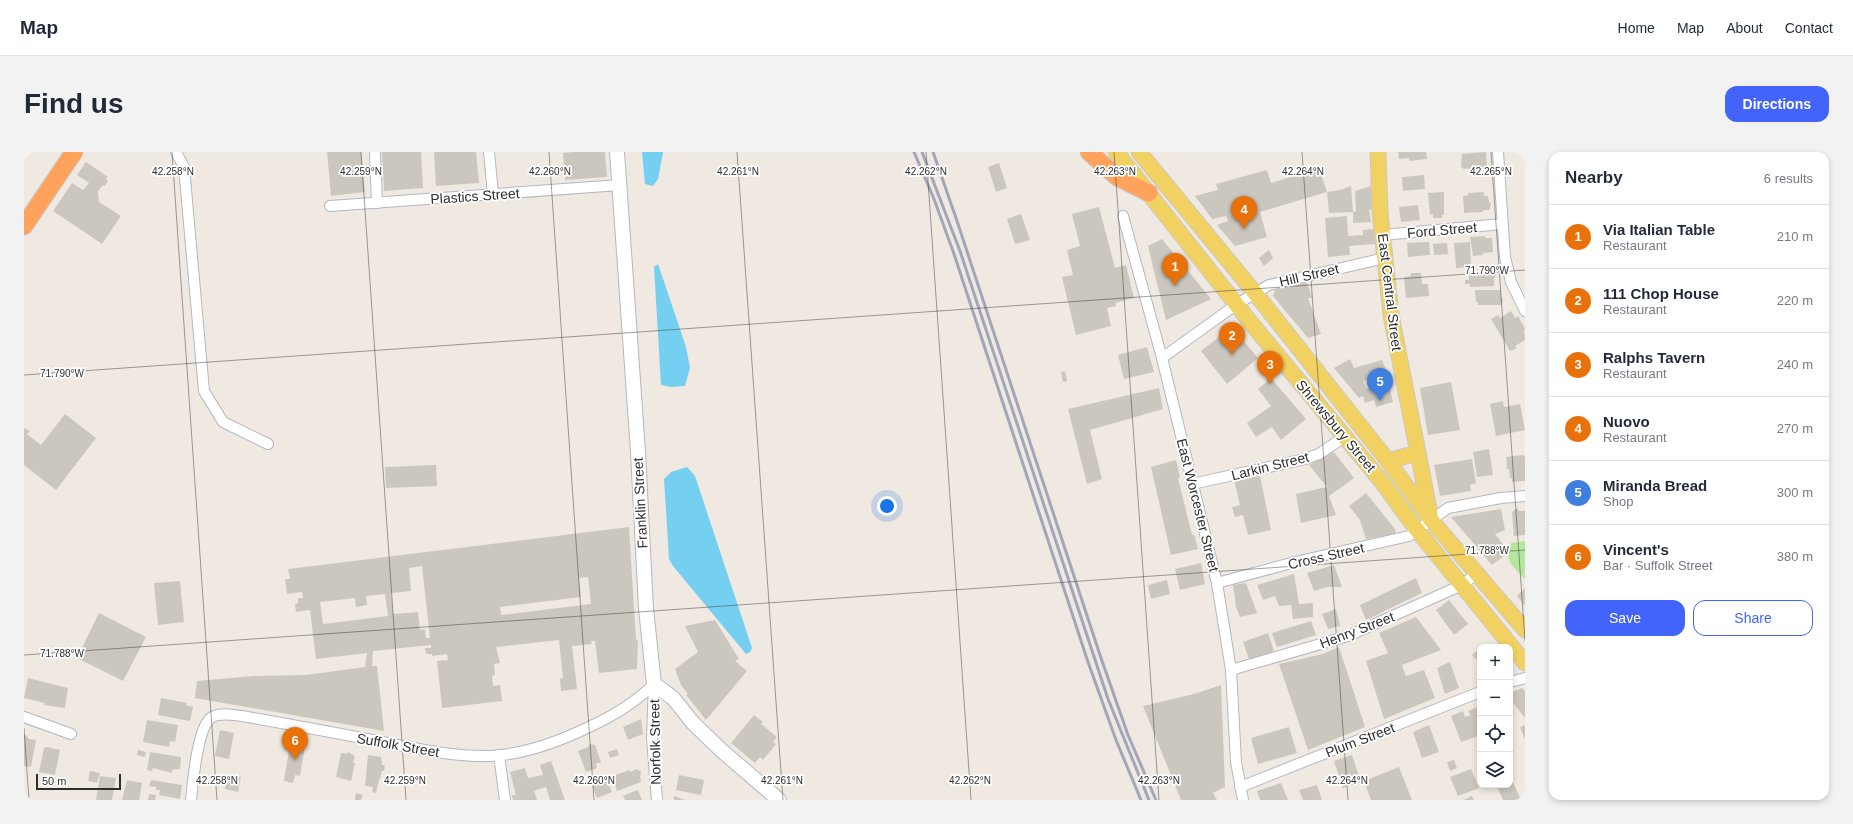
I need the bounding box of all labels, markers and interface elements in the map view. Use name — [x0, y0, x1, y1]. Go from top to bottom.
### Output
text: Map — [20, 17, 58, 38]
text: Home — [1618, 20, 1655, 36]
text: Map — [1677, 20, 1704, 36]
text: About — [1726, 20, 1763, 36]
text: Contact — [1785, 20, 1833, 36]
button: Directions — [1725, 86, 1829, 122]
text: Find us — [24, 88, 124, 119]
text: 42.258°N — [152, 166, 194, 177]
text: 42.259°N — [340, 166, 382, 177]
text: 42.260°N — [529, 166, 571, 177]
text: 42.261°N — [717, 166, 759, 177]
text: 42.262°N — [905, 166, 947, 177]
text: 42.263°N — [1094, 166, 1136, 177]
text: 42.264°N — [1282, 166, 1324, 177]
text: 42.265°N — [1470, 166, 1512, 177]
text: Nearby — [1565, 168, 1623, 187]
text: 6 results — [1764, 171, 1813, 186]
street label: Plastics Street — [430, 185, 520, 207]
pin: 4 — [1231, 196, 1257, 229]
street label: Ford Street — [1406, 219, 1478, 241]
text: Via Italian Table — [1603, 221, 1715, 238]
text: 1 — [1574, 229, 1582, 244]
text: 210 m — [1777, 229, 1813, 244]
street label: East Central Street — [1375, 232, 1405, 352]
text: Restaurant — [1603, 238, 1667, 253]
pin: 1 — [1162, 253, 1188, 286]
street label: Hill Street — [1278, 260, 1340, 290]
text: 71.790°W — [1465, 265, 1510, 276]
text: 111 Chop House — [1603, 285, 1719, 302]
text: 2 — [1574, 293, 1582, 308]
text: 220 m — [1777, 293, 1813, 308]
text: Restaurant — [1603, 302, 1667, 317]
pin: 2 — [1219, 322, 1245, 355]
text: Ralphs Tavern — [1603, 349, 1705, 366]
pin: 3 — [1257, 351, 1283, 384]
text: 3 — [1574, 357, 1582, 372]
text: 240 m — [1777, 357, 1813, 372]
text: Restaurant — [1603, 366, 1667, 381]
text: 71.790°W — [40, 368, 85, 379]
pin: 5 — [1367, 368, 1393, 401]
street label: Shrewsbury Street — [1293, 377, 1379, 475]
text: Nuovo — [1603, 413, 1650, 430]
text: 4 — [1574, 421, 1582, 436]
text: 270 m — [1777, 421, 1813, 436]
text: Restaurant — [1603, 430, 1667, 445]
street label: East Worcester Street — [1174, 437, 1222, 573]
street label: Larkin Street — [1230, 449, 1311, 483]
street label: Franklin Street — [630, 457, 650, 549]
text: Miranda Bread — [1603, 477, 1707, 494]
text: 5 — [1574, 485, 1582, 500]
text: 300 m — [1777, 485, 1813, 500]
text: Shop — [1603, 494, 1633, 509]
your location — [877, 496, 897, 516]
street label: Cross Street — [1286, 539, 1366, 573]
text: Vincent's — [1603, 541, 1669, 558]
text: 71.788°W — [1465, 545, 1510, 556]
text: 6 — [1574, 549, 1582, 564]
text: 380 m — [1777, 549, 1813, 564]
text: Bar · Suffolk Street — [1603, 558, 1713, 573]
button: Save — [1565, 600, 1685, 636]
button: Share — [1693, 600, 1813, 636]
street label: Henry Street — [1317, 608, 1397, 652]
map controls — [1477, 644, 1513, 788]
button: + — [1477, 644, 1513, 680]
text: 71.788°W — [40, 648, 85, 659]
button: − — [1477, 680, 1513, 716]
street label: Norfolk Street — [646, 699, 664, 785]
button: locate — [1477, 716, 1513, 752]
street label: Plum Street — [1323, 719, 1397, 761]
pin: 6 — [282, 727, 308, 760]
street label: Suffolk Street — [355, 730, 441, 760]
button: layers — [1477, 752, 1513, 788]
scale bar — [36, 772, 121, 791]
text: 50 m — [42, 775, 66, 787]
text: 42.258°N — [196, 775, 238, 786]
text: 42.259°N — [384, 775, 426, 786]
text: 42.260°N — [573, 775, 615, 786]
text: 42.261°N — [761, 775, 803, 786]
text: 42.262°N — [949, 775, 991, 786]
text: 42.263°N — [1138, 775, 1180, 786]
text: 42.264°N — [1326, 775, 1368, 786]

